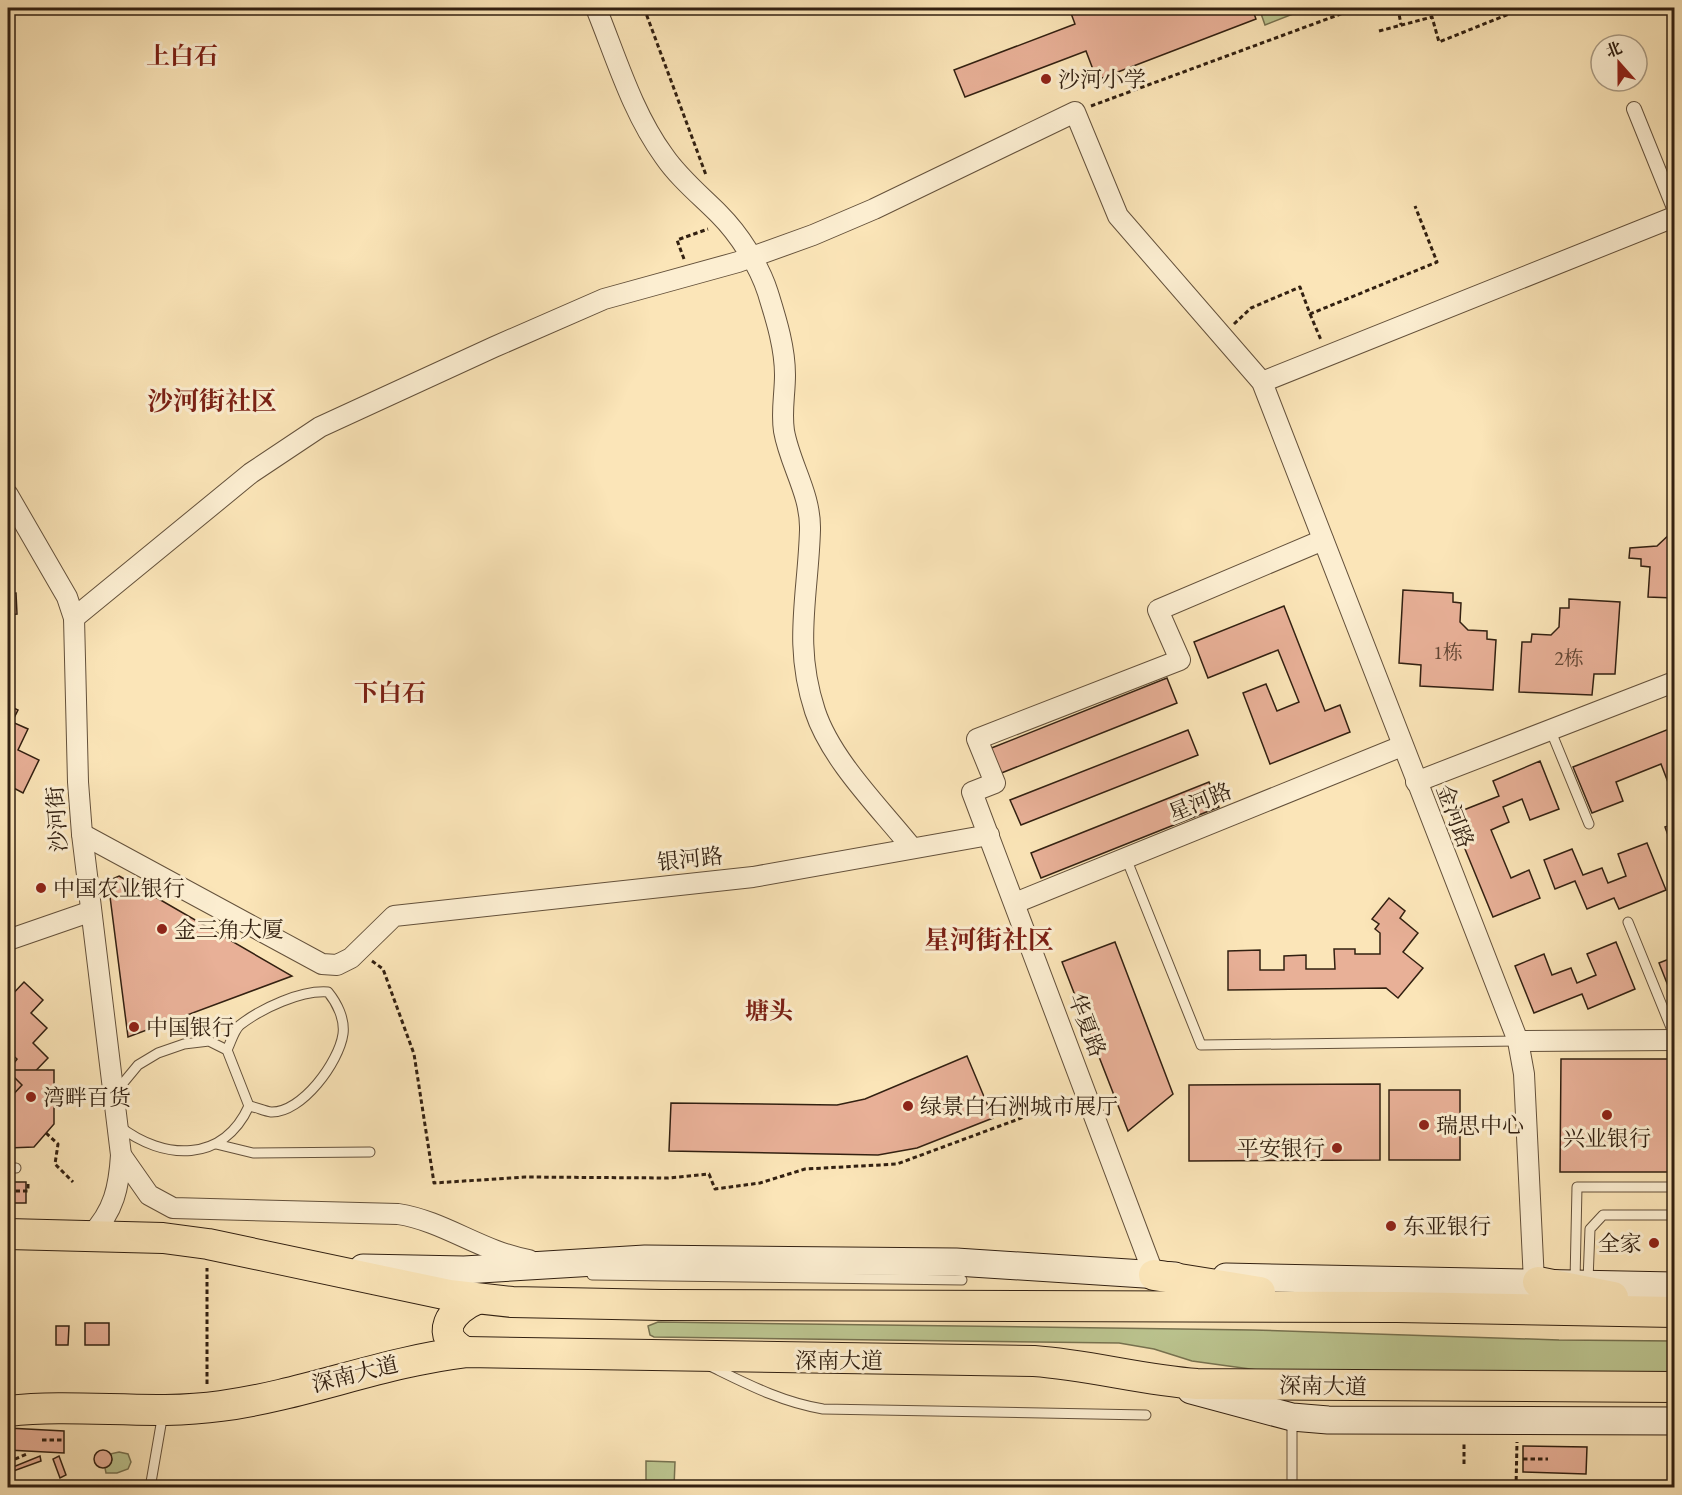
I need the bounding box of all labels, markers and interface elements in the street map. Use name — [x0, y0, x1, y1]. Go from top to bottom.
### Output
north arrow — [1589, 33, 1649, 93]
text: 北 — [1603, 37, 1625, 62]
district label: 上白石 — [146, 40, 218, 71]
place label: 沙河小学 — [1058, 65, 1146, 94]
marker: 沙河小学 — [1039, 72, 1053, 86]
district label: 沙河街社区 — [147, 384, 277, 418]
house number: 1栋 — [1433, 639, 1463, 665]
house number: 2栋 — [1554, 645, 1584, 671]
district label: 下白石 — [354, 677, 426, 708]
street label: 星河路 — [1164, 776, 1236, 828]
street label: 金河路 — [1430, 780, 1480, 852]
street label: 沙河街 — [40, 785, 74, 853]
street label: 银河路 — [656, 841, 724, 877]
place label: 中国农业银行 — [53, 874, 185, 903]
marker: 中国农业银行 — [34, 881, 48, 895]
place label: 金三角大厦 — [174, 915, 284, 944]
marker: 金三角大厦 — [155, 922, 169, 936]
district label: 星河街社区 — [924, 923, 1054, 957]
street label: 华夏路 — [1062, 989, 1112, 1061]
district label: 塘头 — [745, 995, 793, 1026]
place label: 中国银行 — [146, 1013, 234, 1042]
marker: 中国银行 — [127, 1020, 141, 1034]
place label: 湾畔百货 — [43, 1083, 131, 1112]
marker: 湾畔百货 — [24, 1090, 38, 1104]
place label: 绿景白石洲城市展厅 — [920, 1092, 1118, 1121]
marker: 绿景白石洲城市展厅 — [901, 1099, 915, 1113]
marker: 兴业银行 — [1600, 1108, 1614, 1122]
place label: 瑞思中心 — [1436, 1111, 1524, 1140]
marker: 瑞思中心 — [1417, 1118, 1431, 1132]
place label: 兴业银行 — [1563, 1124, 1651, 1153]
place label: 平安银行 — [1237, 1134, 1325, 1163]
marker: 平安银行 — [1330, 1141, 1344, 1155]
place label: 东亚银行 — [1403, 1212, 1491, 1241]
marker: 东亚银行 — [1384, 1219, 1398, 1233]
place label: 全家 — [1598, 1229, 1642, 1258]
marker: 全家 — [1647, 1236, 1661, 1250]
street label: 深南大道 — [795, 1346, 883, 1375]
street label: 深南大道 — [309, 1349, 401, 1399]
street label: 深南大道 — [1279, 1371, 1367, 1401]

